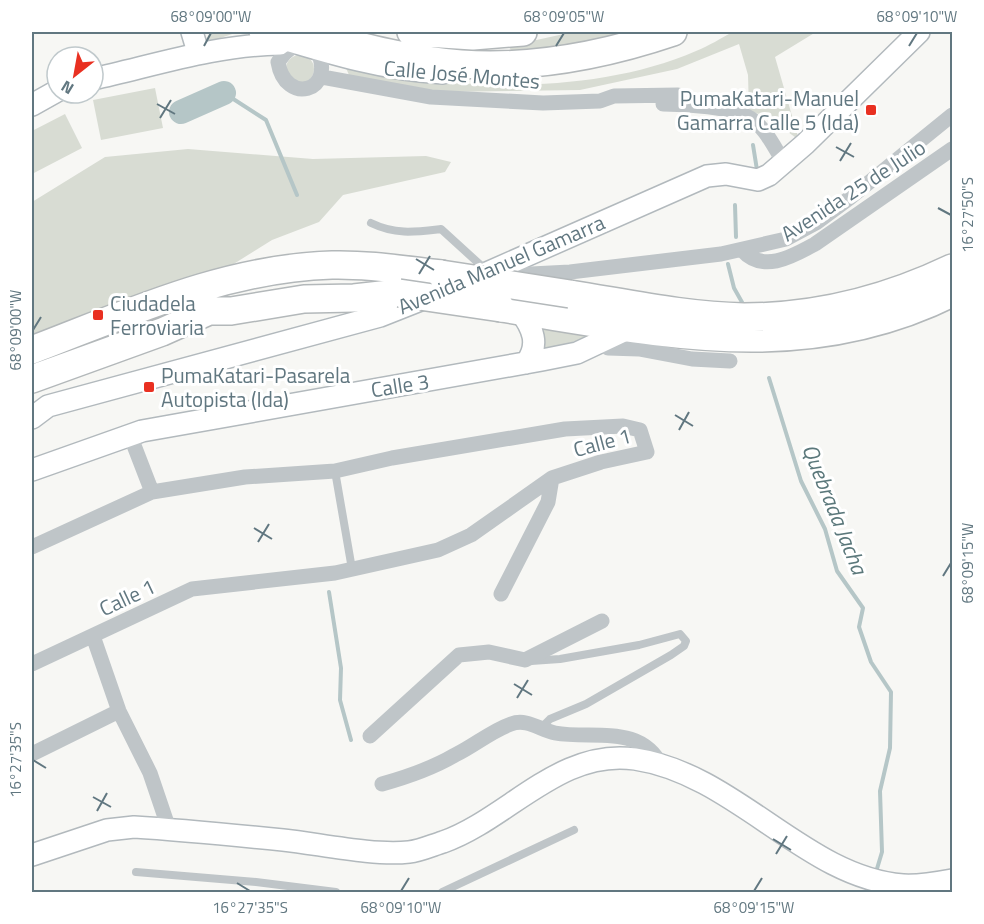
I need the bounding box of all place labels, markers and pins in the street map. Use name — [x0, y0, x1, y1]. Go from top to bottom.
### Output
place label: PumaKatari-Manuel Gamarra Calle 5 (Ida) — [677, 82, 859, 138]
marker: PumaKatari-Manuel Gamarra Calle 5 (Ida) — [864, 103, 878, 117]
place label: Ciudadela Ferroviaria — [110, 287, 205, 343]
marker: Ciudadela Ferroviaria — [91, 308, 105, 322]
place label: PumaKatari-Pasarela Autopista (Ida) — [161, 359, 351, 415]
marker: PumaKatari-Pasarela Autopista (Ida) — [142, 380, 156, 394]

